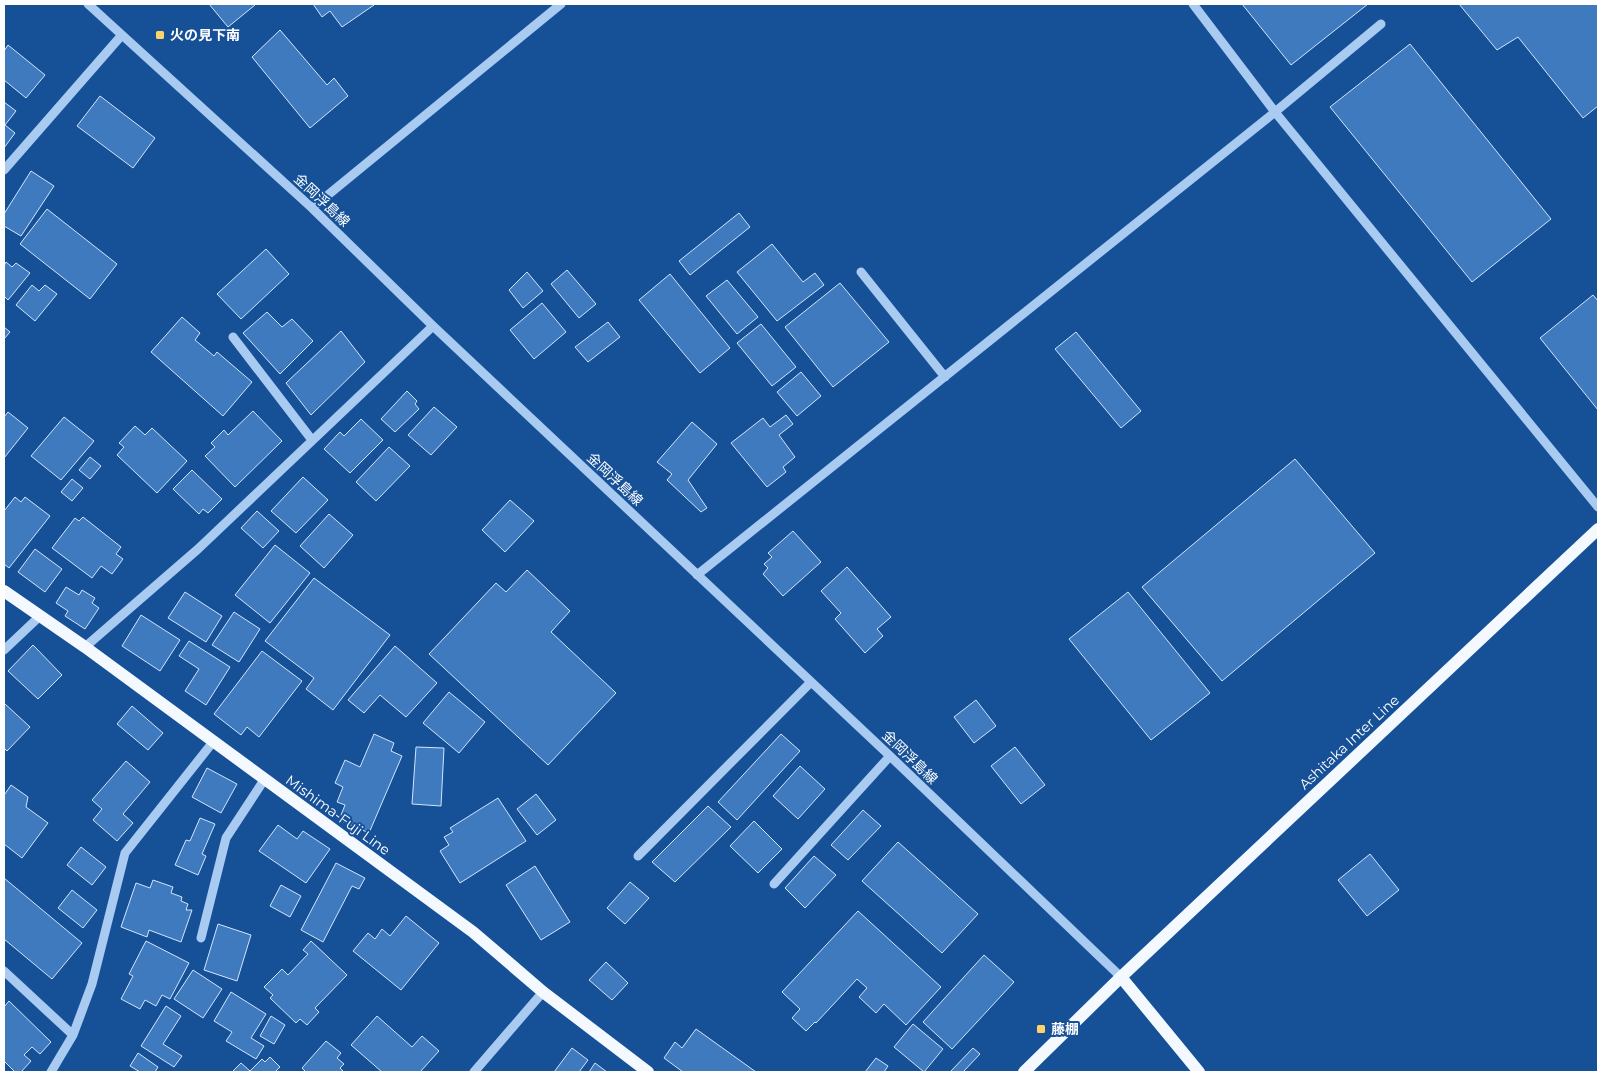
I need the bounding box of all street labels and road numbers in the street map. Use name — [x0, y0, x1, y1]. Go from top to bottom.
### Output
street label: 金岡浮島線 — [290, 170, 354, 230]
street label: 金岡浮島線 — [583, 449, 647, 509]
street label: Ashitaka Inter Line — [1295, 691, 1403, 793]
street label: 金岡浮島線 — [879, 726, 941, 788]
street label: Mishima-Fuji Line — [282, 771, 394, 859]

